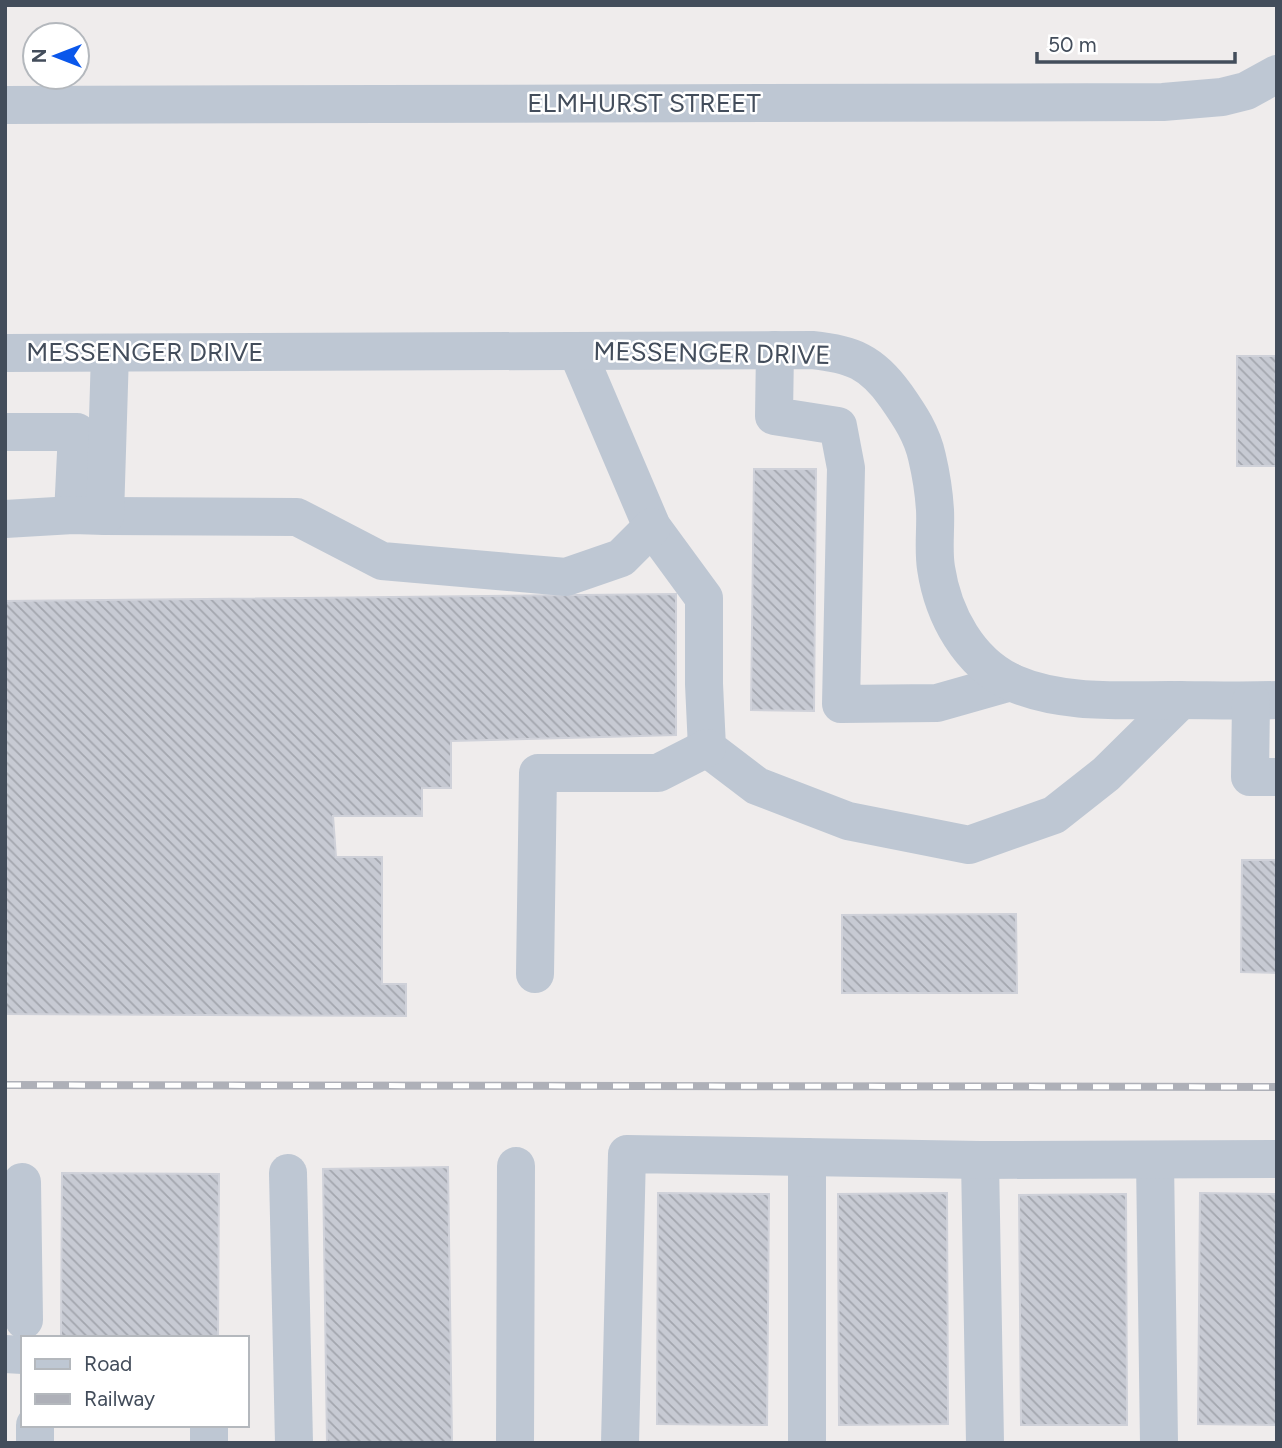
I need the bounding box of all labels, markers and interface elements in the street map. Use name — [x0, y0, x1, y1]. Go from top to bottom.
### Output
north arrow — [21, 21, 91, 91]
scale bar — [1037, 21, 1235, 65]
text: 50 m — [1048, 32, 1097, 57]
text: N — [28, 49, 51, 63]
street label: ELMHURST STREET — [527, 87, 761, 119]
street label: MESSENGER DRIVE — [593, 335, 831, 371]
street label: MESSENGER DRIVE — [26, 336, 264, 368]
legend — [21, 1336, 248, 1427]
text: Road — [84, 1351, 132, 1376]
text: Railway — [84, 1386, 155, 1411]

